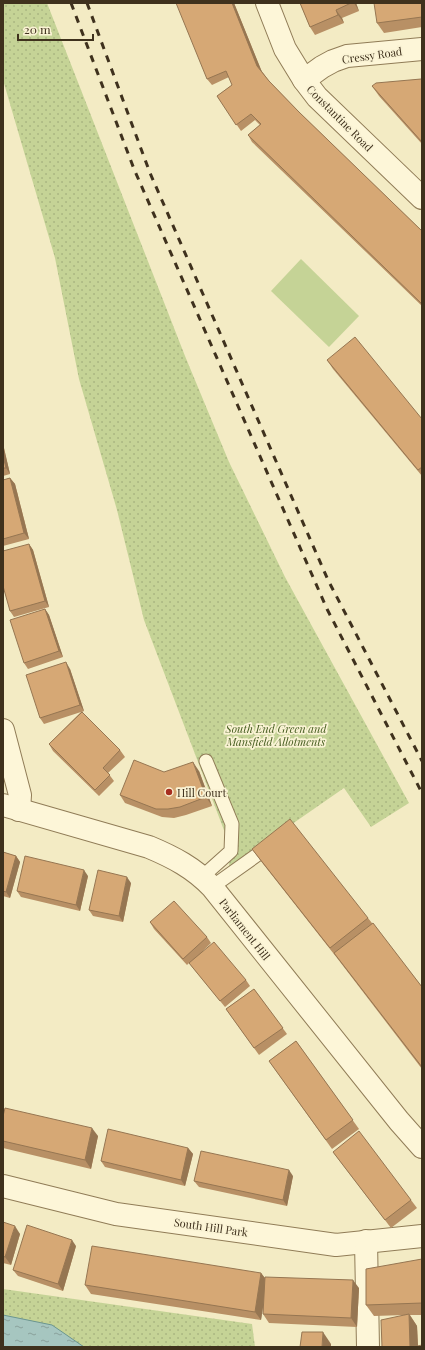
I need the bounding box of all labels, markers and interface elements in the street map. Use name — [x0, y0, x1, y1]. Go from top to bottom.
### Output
scale bar — [18, 16, 93, 42]
text: 20 m — [24, 21, 51, 37]
street label: Cressy Road — [341, 43, 404, 67]
street label: Constantine Road — [304, 82, 377, 155]
park label: South End Green and Mansfield Allotments — [225, 721, 327, 749]
place label: Hill Court — [177, 785, 226, 800]
marker: Hill Court — [164, 787, 174, 797]
street label: Parliament Hill — [216, 895, 274, 963]
street label: South Hill Park — [173, 1214, 249, 1240]

